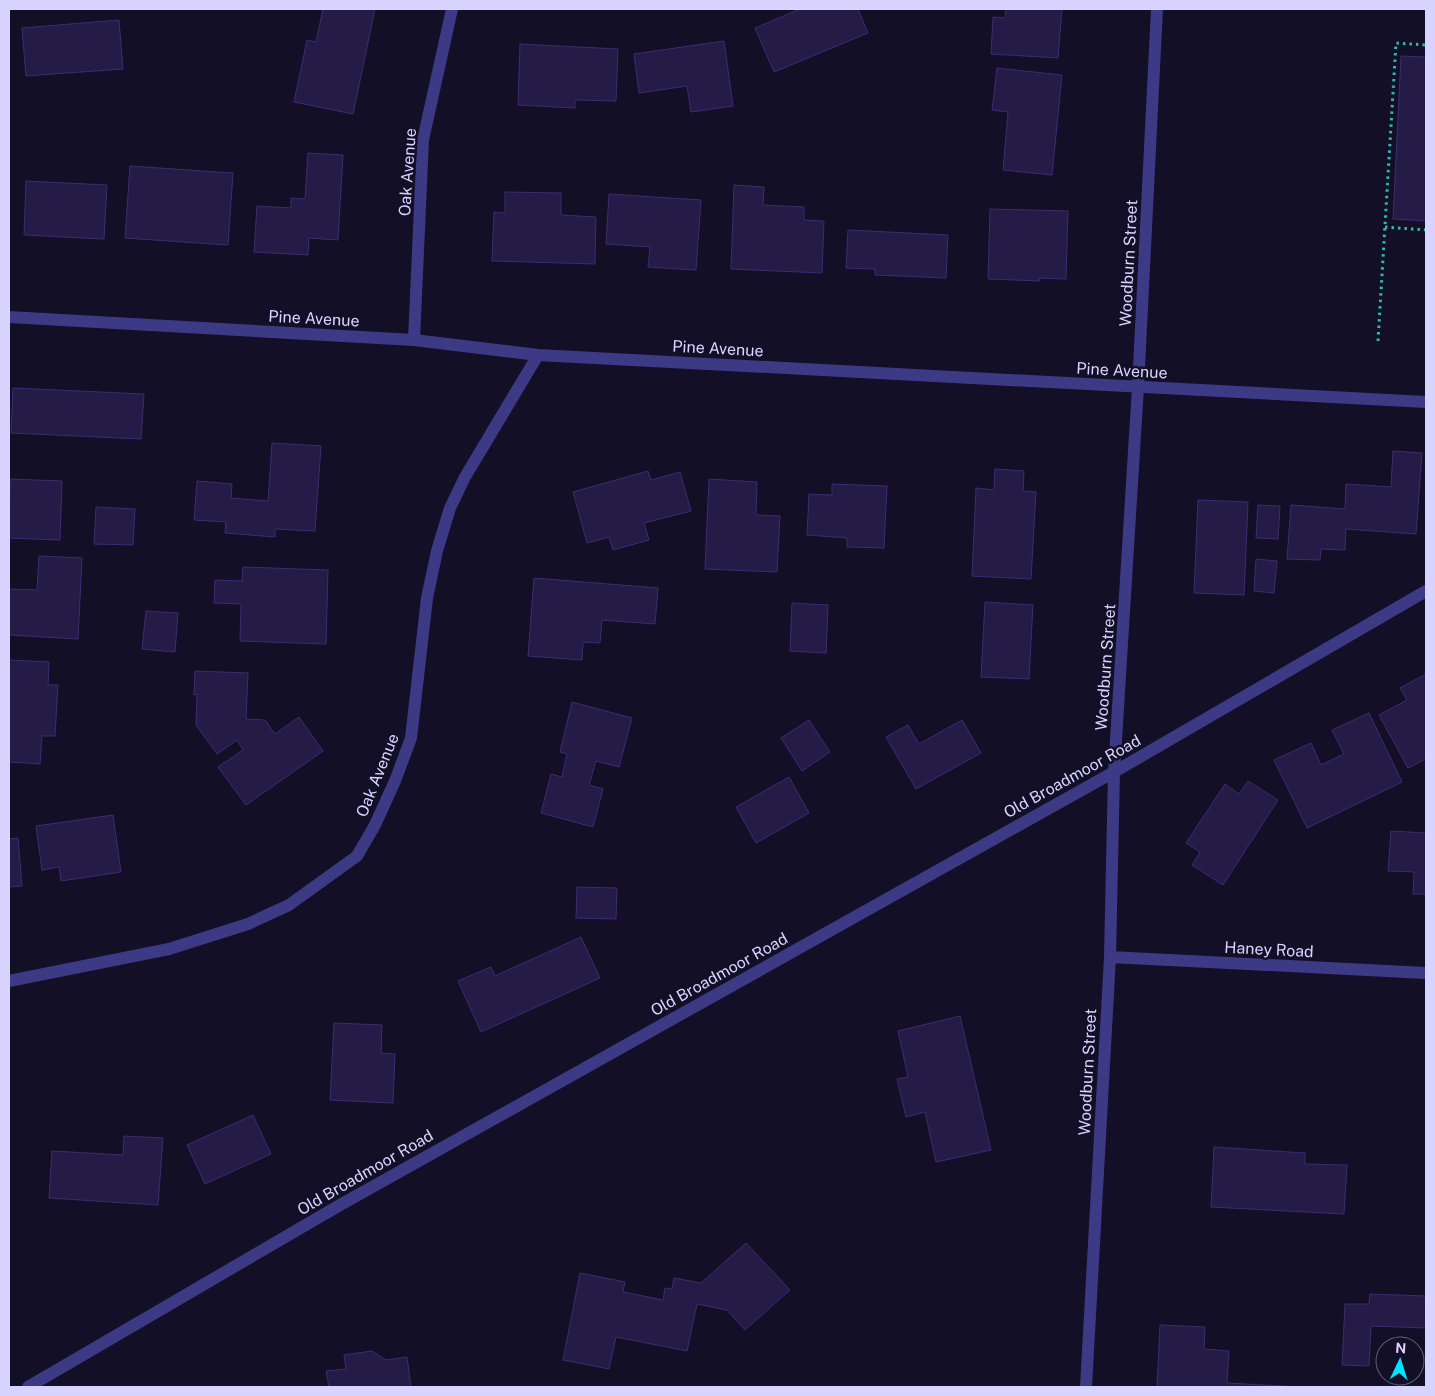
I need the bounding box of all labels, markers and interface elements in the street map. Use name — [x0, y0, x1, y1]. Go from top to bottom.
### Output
street label: Oak Avenue — [395, 127, 420, 217]
street label: Woodburn Street — [1116, 199, 1141, 327]
street label: Pine Avenue — [268, 307, 360, 330]
street label: Pine Avenue — [672, 337, 764, 360]
street label: Pine Avenue — [1076, 359, 1168, 382]
street label: Woodburn Street — [1092, 603, 1119, 731]
street label: Oak Avenue — [352, 731, 403, 820]
street label: Old Broadmoor Road — [1000, 731, 1144, 822]
street label: Old Broadmoor Road — [647, 929, 791, 1020]
street label: Haney Road — [1224, 938, 1314, 961]
street label: Woodburn Street — [1075, 1008, 1100, 1136]
street label: Old Broadmoor Road — [294, 1126, 437, 1219]
north arrow — [1375, 1336, 1425, 1386]
text: N — [1395, 1340, 1407, 1356]

